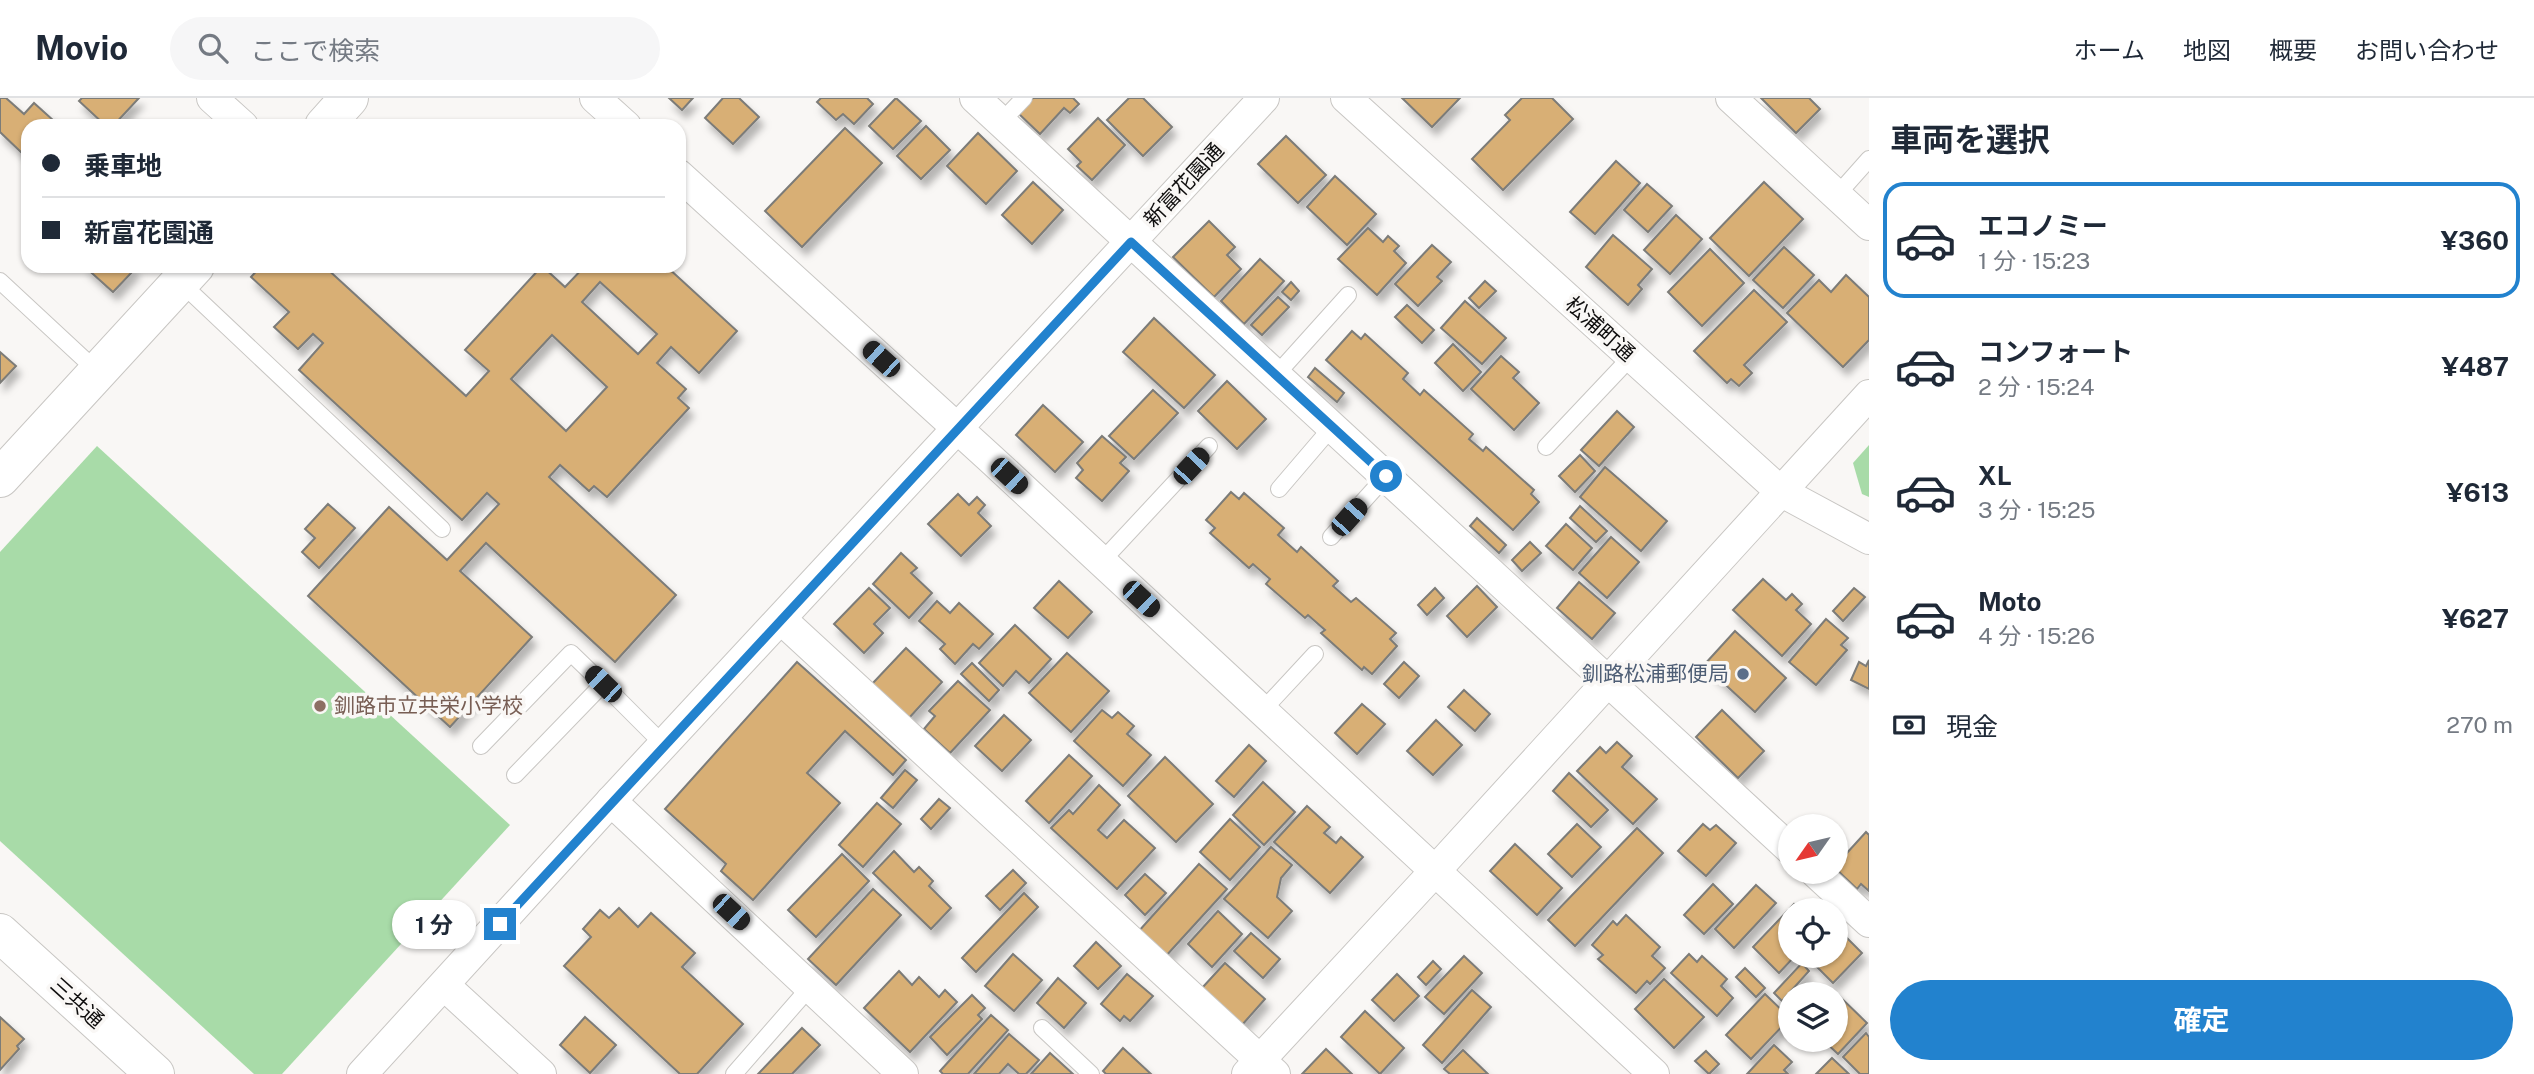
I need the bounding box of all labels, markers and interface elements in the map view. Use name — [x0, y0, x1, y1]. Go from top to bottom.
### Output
search box — [170, 17, 660, 80]
text: Movio — [35, 29, 128, 67]
icon: search — [194, 29, 232, 67]
text: ここで検索 — [250, 35, 380, 66]
text: ホーム — [2074, 36, 2145, 64]
text: 地図 — [2183, 36, 2231, 64]
text: 概要 — [2269, 36, 2317, 64]
text: お問い合わせ — [2355, 36, 2499, 64]
text: 車両を選択 — [1890, 121, 2050, 158]
street label: 新富花園通 — [1139, 138, 1229, 232]
text: 乗車地 — [84, 150, 162, 181]
icon: car — [1894, 209, 1957, 272]
text: エコノミー — [1978, 210, 2108, 241]
text: 新富花園通 — [84, 217, 214, 248]
text: ¥360 — [2441, 225, 2509, 256]
text: 1 分 · 15:23 — [1978, 247, 2090, 274]
street label: 松浦町通 — [1561, 291, 1640, 366]
icon: car — [1894, 335, 1957, 398]
text: コンフォート — [1978, 336, 2133, 367]
car — [859, 337, 904, 381]
text: ¥487 — [2442, 351, 2509, 382]
text: 2 分 · 15:24 — [1978, 373, 2095, 400]
car — [1169, 443, 1214, 489]
car — [987, 454, 1032, 498]
route start — [1370, 460, 1402, 492]
text: XL — [1978, 460, 2012, 491]
icon: car — [1894, 461, 1957, 524]
text: ¥613 — [2446, 477, 2509, 508]
car — [1328, 494, 1371, 540]
text: 3 分 · 15:25 — [1978, 496, 2096, 523]
car — [1119, 577, 1164, 621]
text: Moto — [1978, 586, 2041, 617]
icon: car — [1894, 587, 1957, 650]
text: ¥627 — [2442, 603, 2509, 634]
text: 4 分 · 15:26 — [1978, 622, 2095, 649]
place label: 釧路松浦郵便局 — [1582, 661, 1729, 686]
car — [581, 662, 626, 706]
marker: 釧路松浦郵便局 — [1735, 666, 1751, 682]
place label: 釧路市立共栄小学校 — [334, 693, 523, 718]
marker: 釧路市立共栄小学校 — [312, 698, 328, 714]
icon: cash — [1890, 706, 1928, 744]
text: 現金 — [1946, 711, 1998, 742]
text: 270 m — [2446, 711, 2513, 738]
north arrow — [1778, 814, 1848, 884]
map controls — [1778, 814, 1848, 1052]
car — [709, 890, 754, 934]
button: locate — [1778, 898, 1848, 968]
callout: 1 分 — [392, 900, 476, 948]
route end — [484, 908, 516, 940]
text: 1 分 — [415, 911, 453, 938]
street label: 三共通 — [46, 972, 109, 1033]
button: 確定 — [1890, 980, 2513, 1060]
button: layers — [1778, 982, 1848, 1052]

